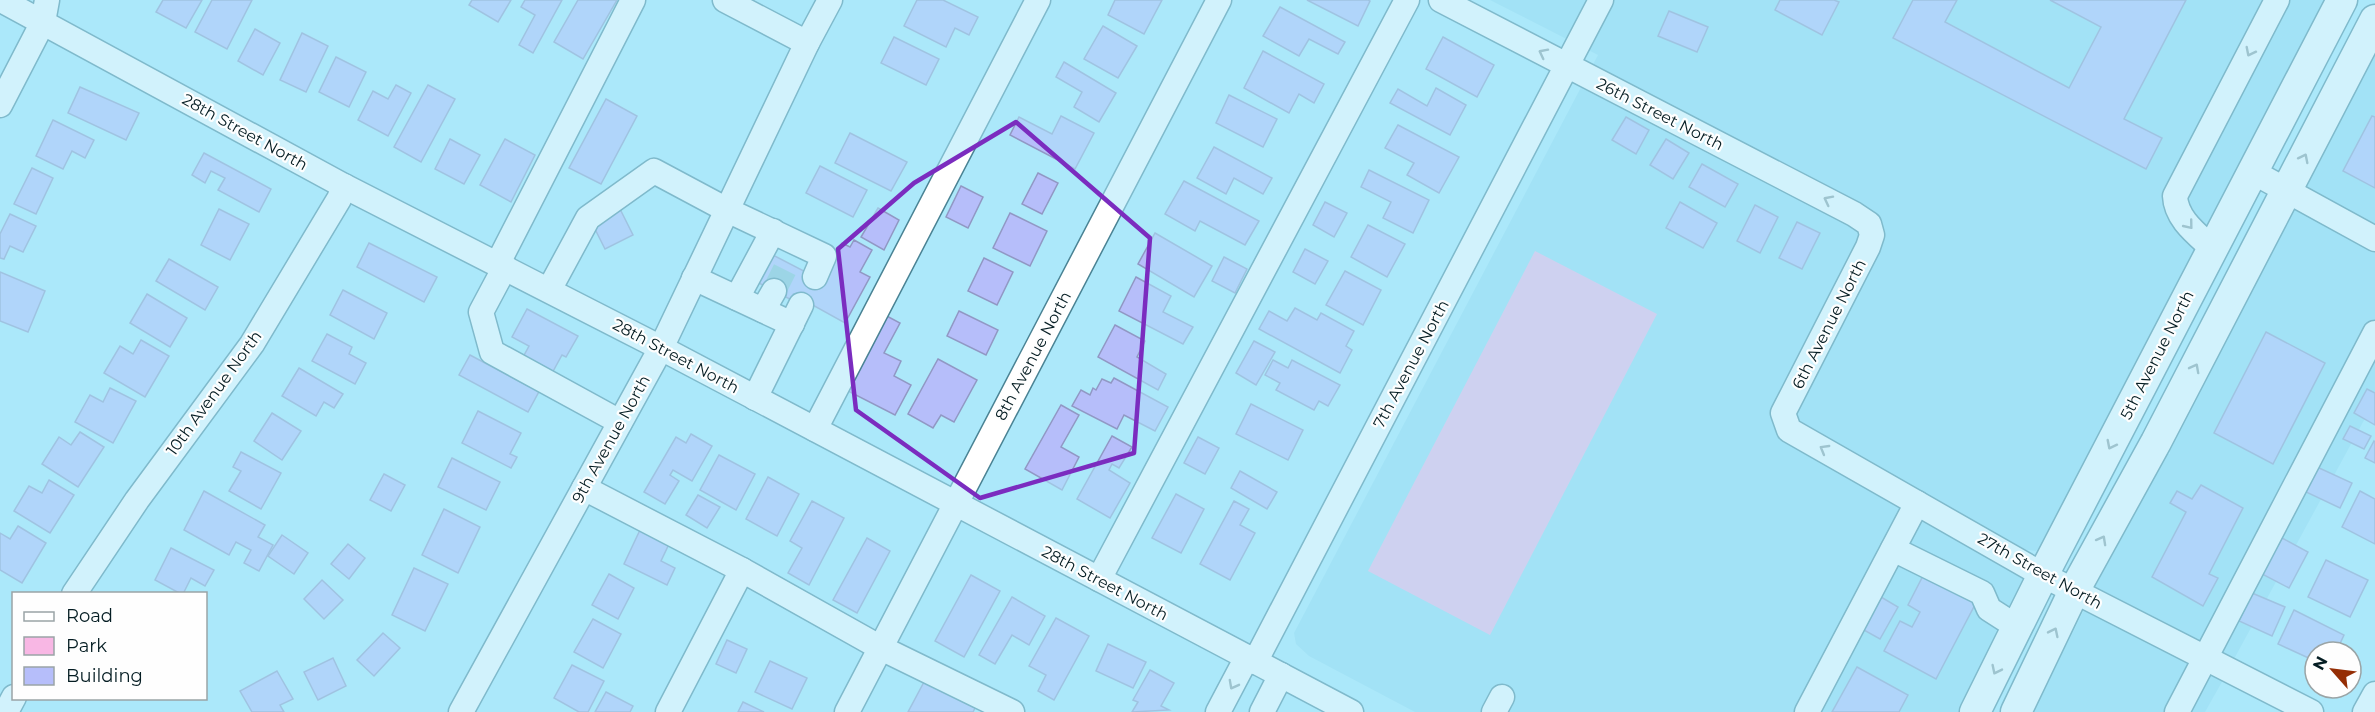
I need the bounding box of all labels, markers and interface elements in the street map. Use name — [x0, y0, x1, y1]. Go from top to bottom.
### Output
one-way arrow — [2246, 46, 2257, 56]
one-way arrow — [1539, 49, 1549, 60]
street label: 26th Street North — [1593, 74, 1727, 154]
street label: 28th Street North — [179, 90, 311, 174]
one-way arrow — [2297, 154, 2308, 164]
one-way arrow — [1823, 196, 1834, 208]
one-way arrow — [2181, 218, 2192, 229]
street label: 6th Avenue North — [1788, 256, 1870, 392]
street label: 5th Avenue North — [2116, 287, 2198, 423]
street label: 8th Avenue North — [991, 288, 1075, 424]
street label: 7th Avenue North — [1369, 297, 1453, 431]
street label: 28th Street North — [610, 315, 742, 397]
street label: 10th Avenue North — [162, 327, 266, 459]
one-way arrow — [2187, 363, 2199, 374]
street label: 9th Avenue North — [568, 372, 654, 506]
one-way arrow — [2107, 439, 2118, 449]
one-way arrow — [1820, 445, 1830, 456]
street label: 27th Street North — [1974, 529, 2106, 613]
one-way arrow — [2095, 536, 2106, 546]
street label: 28th Street North — [1039, 542, 1171, 624]
legend — [12, 592, 207, 700]
text: Road — [66, 605, 113, 627]
one-way arrow — [2047, 628, 2059, 639]
text: Park — [66, 635, 107, 657]
north arrow — [2303, 640, 2363, 700]
text: N — [2309, 653, 2332, 673]
one-way arrow — [1992, 663, 2004, 674]
text: Building — [66, 665, 143, 687]
one-way arrow — [1229, 678, 1240, 689]

